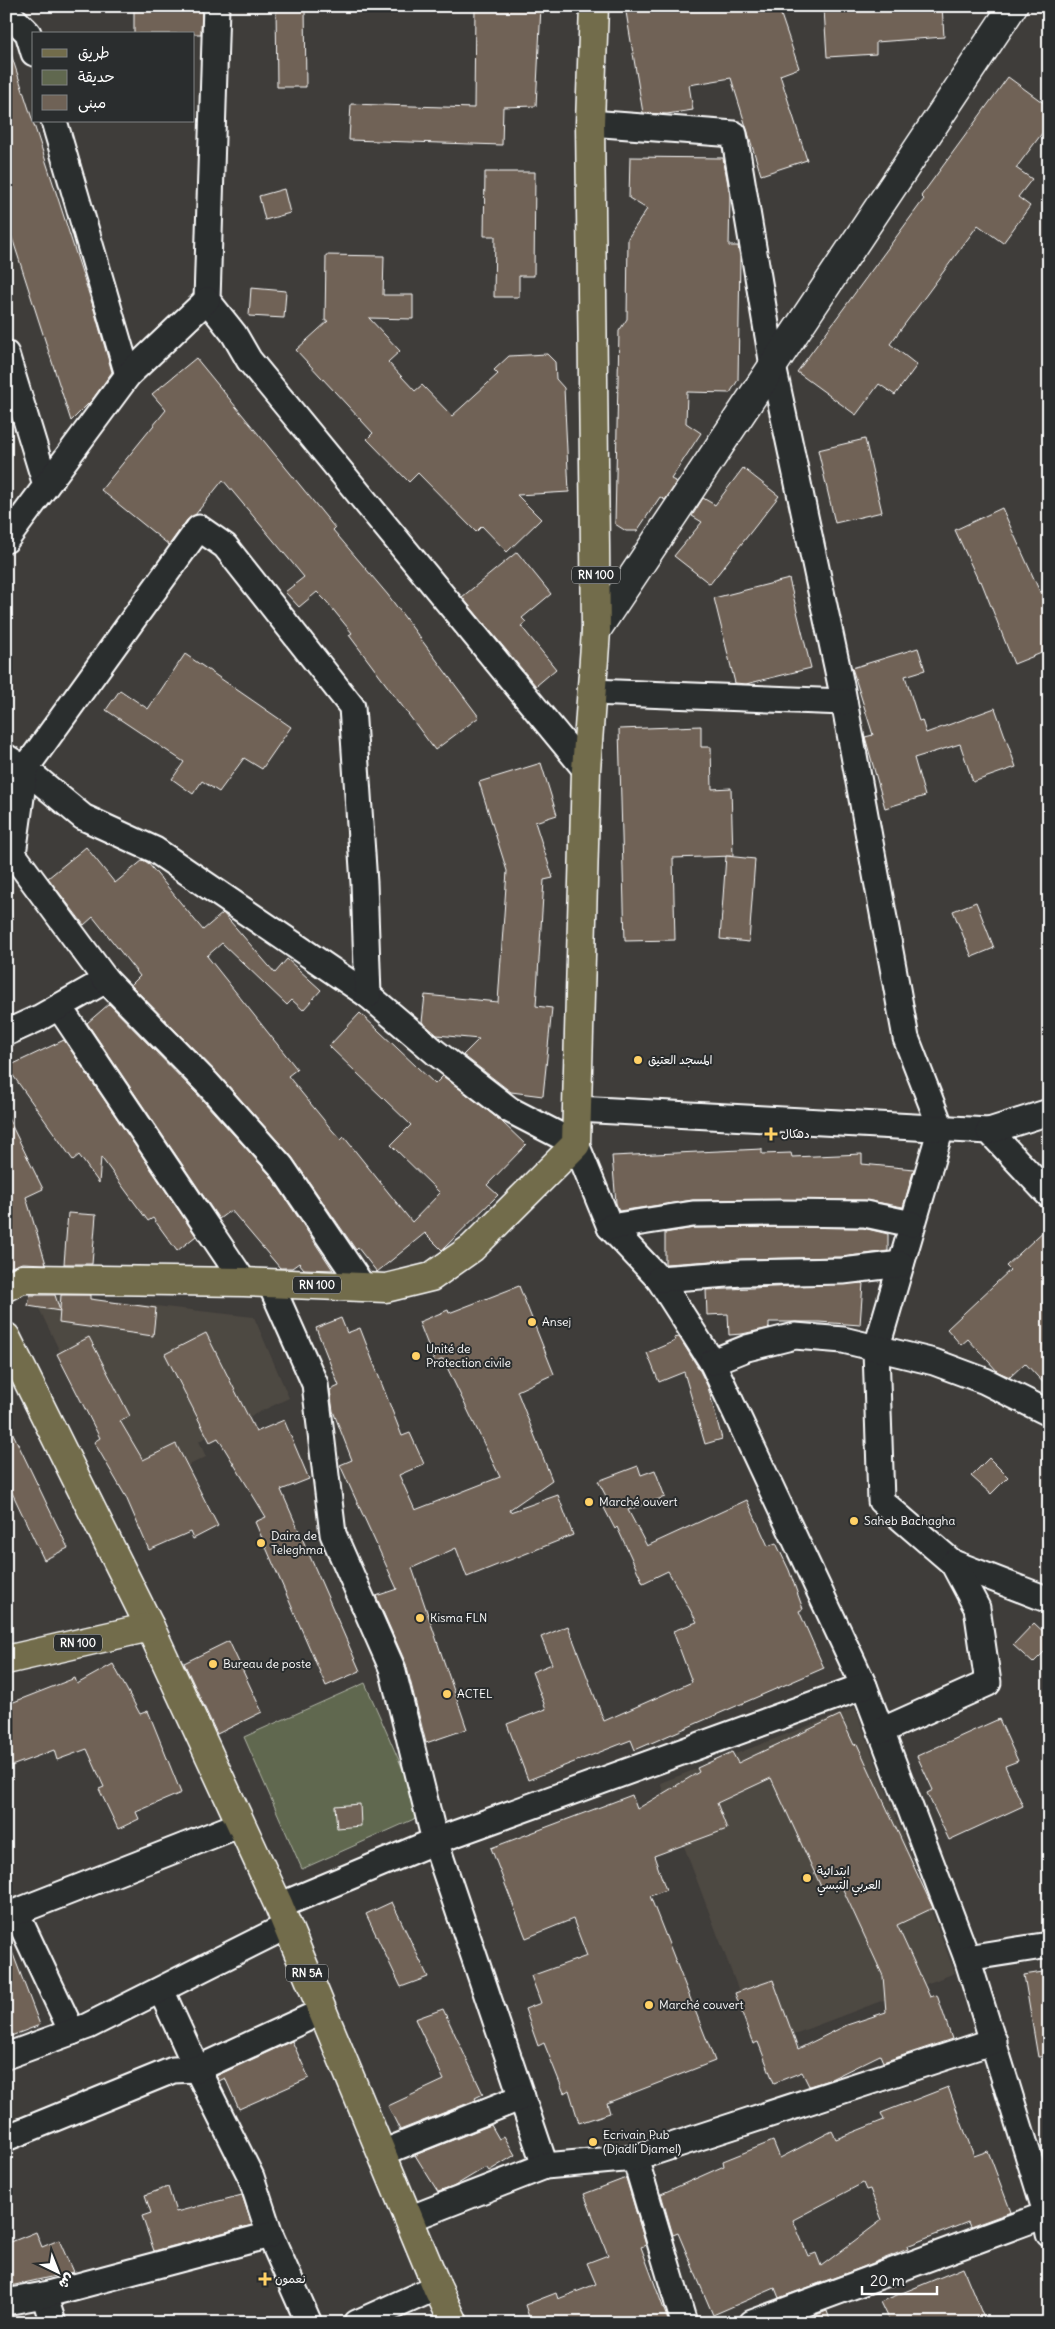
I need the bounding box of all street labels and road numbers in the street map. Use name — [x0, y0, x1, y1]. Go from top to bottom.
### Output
road number: RN 100 — [572, 566, 620, 584]
road number: RN 100 — [293, 1276, 341, 1294]
road number: RN 100 — [54, 1635, 102, 1652]
road number: RN 5A — [286, 1965, 328, 1982]

